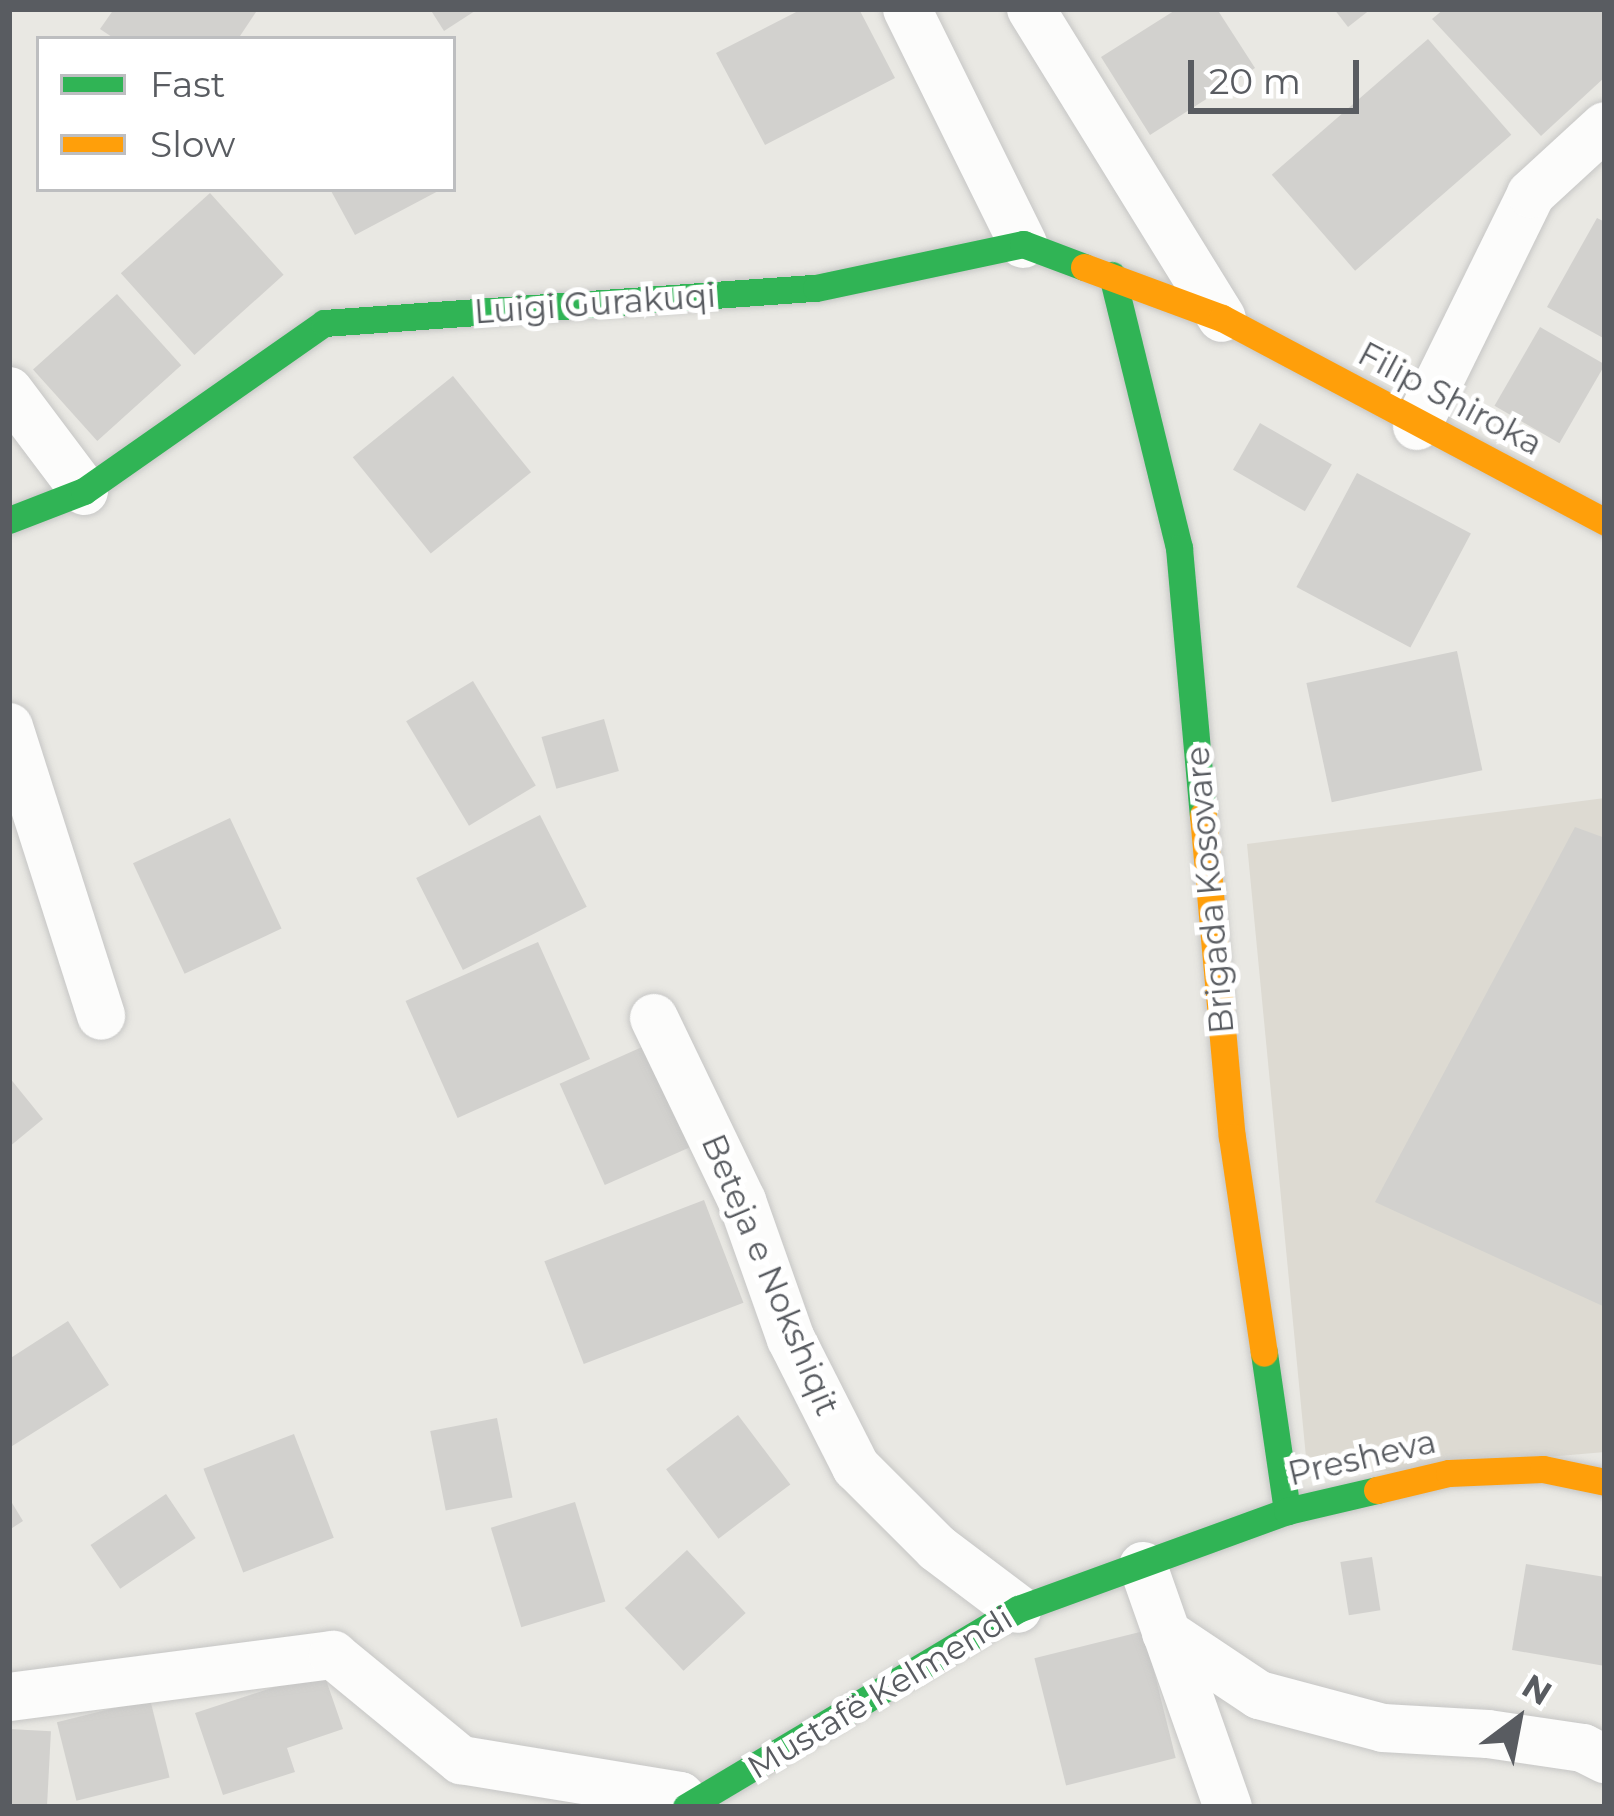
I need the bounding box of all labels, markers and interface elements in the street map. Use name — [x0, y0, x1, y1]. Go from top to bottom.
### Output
legend — [36, 36, 456, 192]
scale bar — [1194, 36, 1365, 110]
text: 20 m — [1209, 59, 1301, 103]
text: Fast — [150, 62, 225, 106]
text: Slow — [150, 122, 236, 166]
street label: Luigi Gurakuqi — [473, 276, 717, 332]
street label: Filip Shiroka — [1351, 334, 1549, 464]
street label: Brigada Kosovare — [1178, 745, 1242, 1035]
street label: Beteja e Nokshiqit — [693, 1129, 847, 1421]
street label: Presheva — [1284, 1422, 1440, 1494]
street label: Mustafë Kelmendi — [741, 1598, 1019, 1788]
north arrow — [1458, 1660, 1578, 1780]
text: N — [1515, 1665, 1559, 1713]

